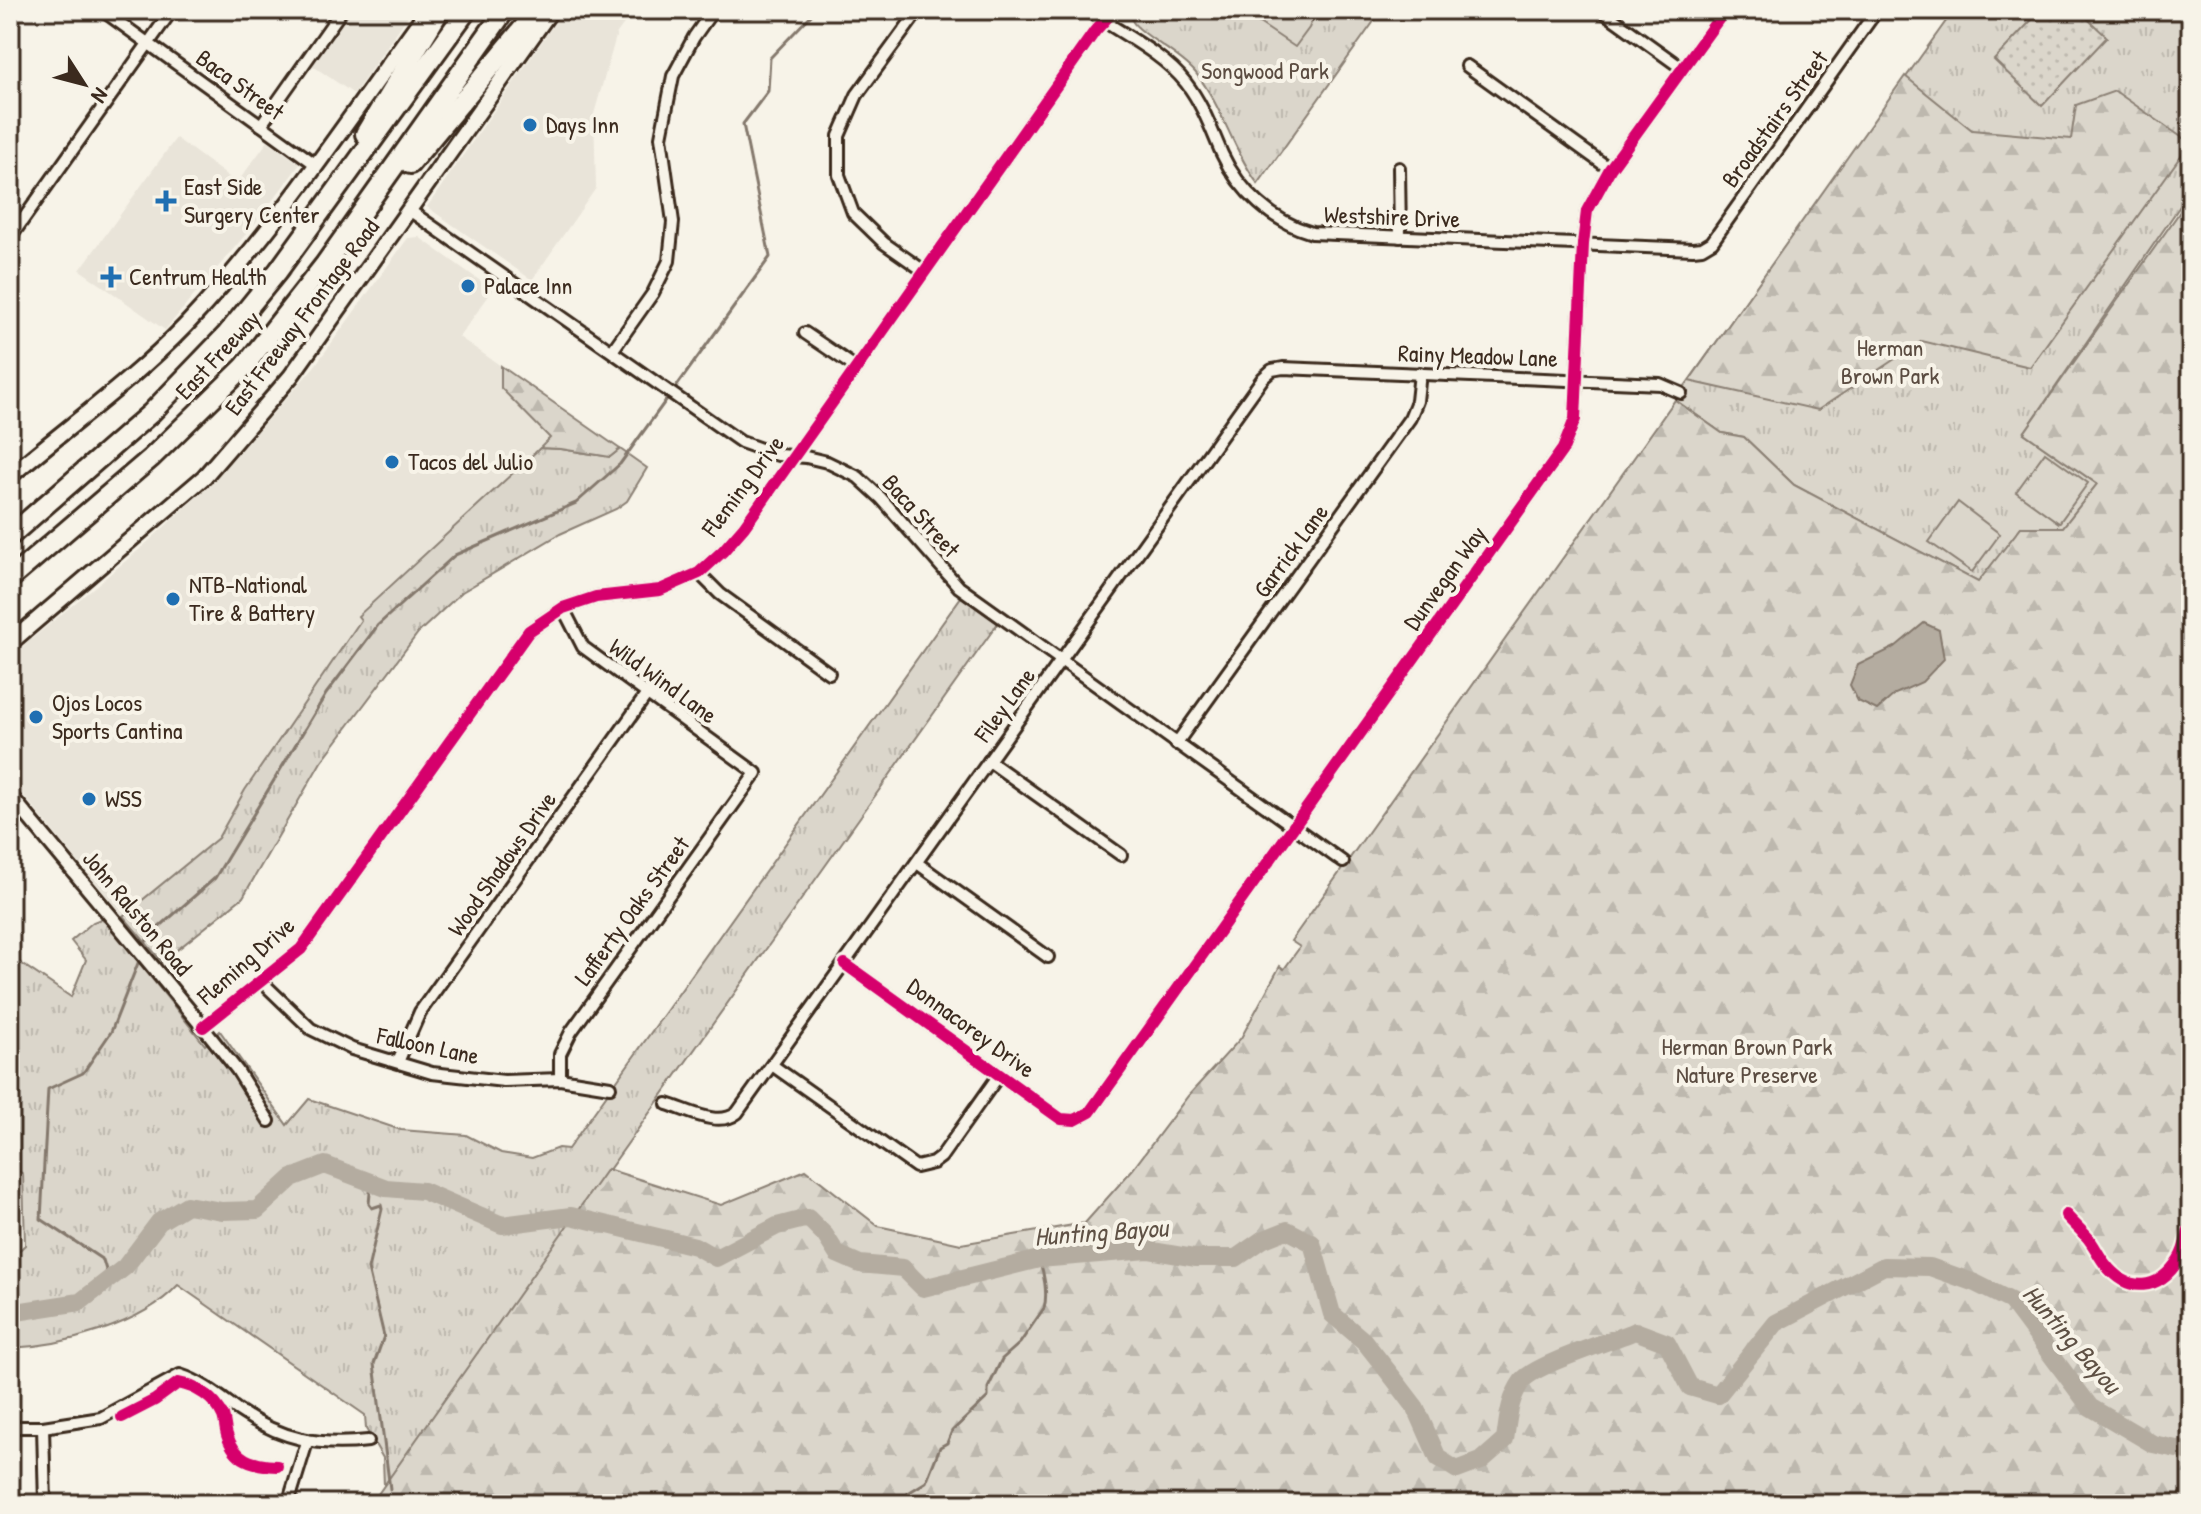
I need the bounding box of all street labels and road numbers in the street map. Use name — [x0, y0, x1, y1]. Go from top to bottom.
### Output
street label: Baca Street — [190, 41, 292, 127]
street label: Broadstairs Street — [1714, 43, 1835, 193]
street label: Westshire Drive — [1324, 198, 1461, 234]
street label: East Freeway Frontage Road — [219, 213, 385, 421]
street label: East Freeway — [170, 305, 266, 405]
street label: Rainy Meadow Lane — [1398, 336, 1559, 374]
street label: Fleming Drive — [693, 428, 791, 543]
street label: Baca Street — [876, 467, 968, 564]
street label: Garrick Lane — [1245, 497, 1335, 604]
street label: Dunvegan Way — [1395, 519, 1493, 636]
street label: Wild Wind Lane — [603, 630, 724, 730]
street label: Filey Lane — [966, 660, 1042, 749]
street label: Wood Shadows Drive — [439, 784, 563, 942]
street label: Lafferty Oaks Street — [566, 829, 697, 991]
street label: John Ralston Road — [76, 843, 200, 982]
street label: Fleming Drive — [189, 909, 301, 1012]
street label: Donnacorey Drive — [901, 970, 1042, 1085]
street label: Falloon Lane — [373, 1018, 482, 1071]

